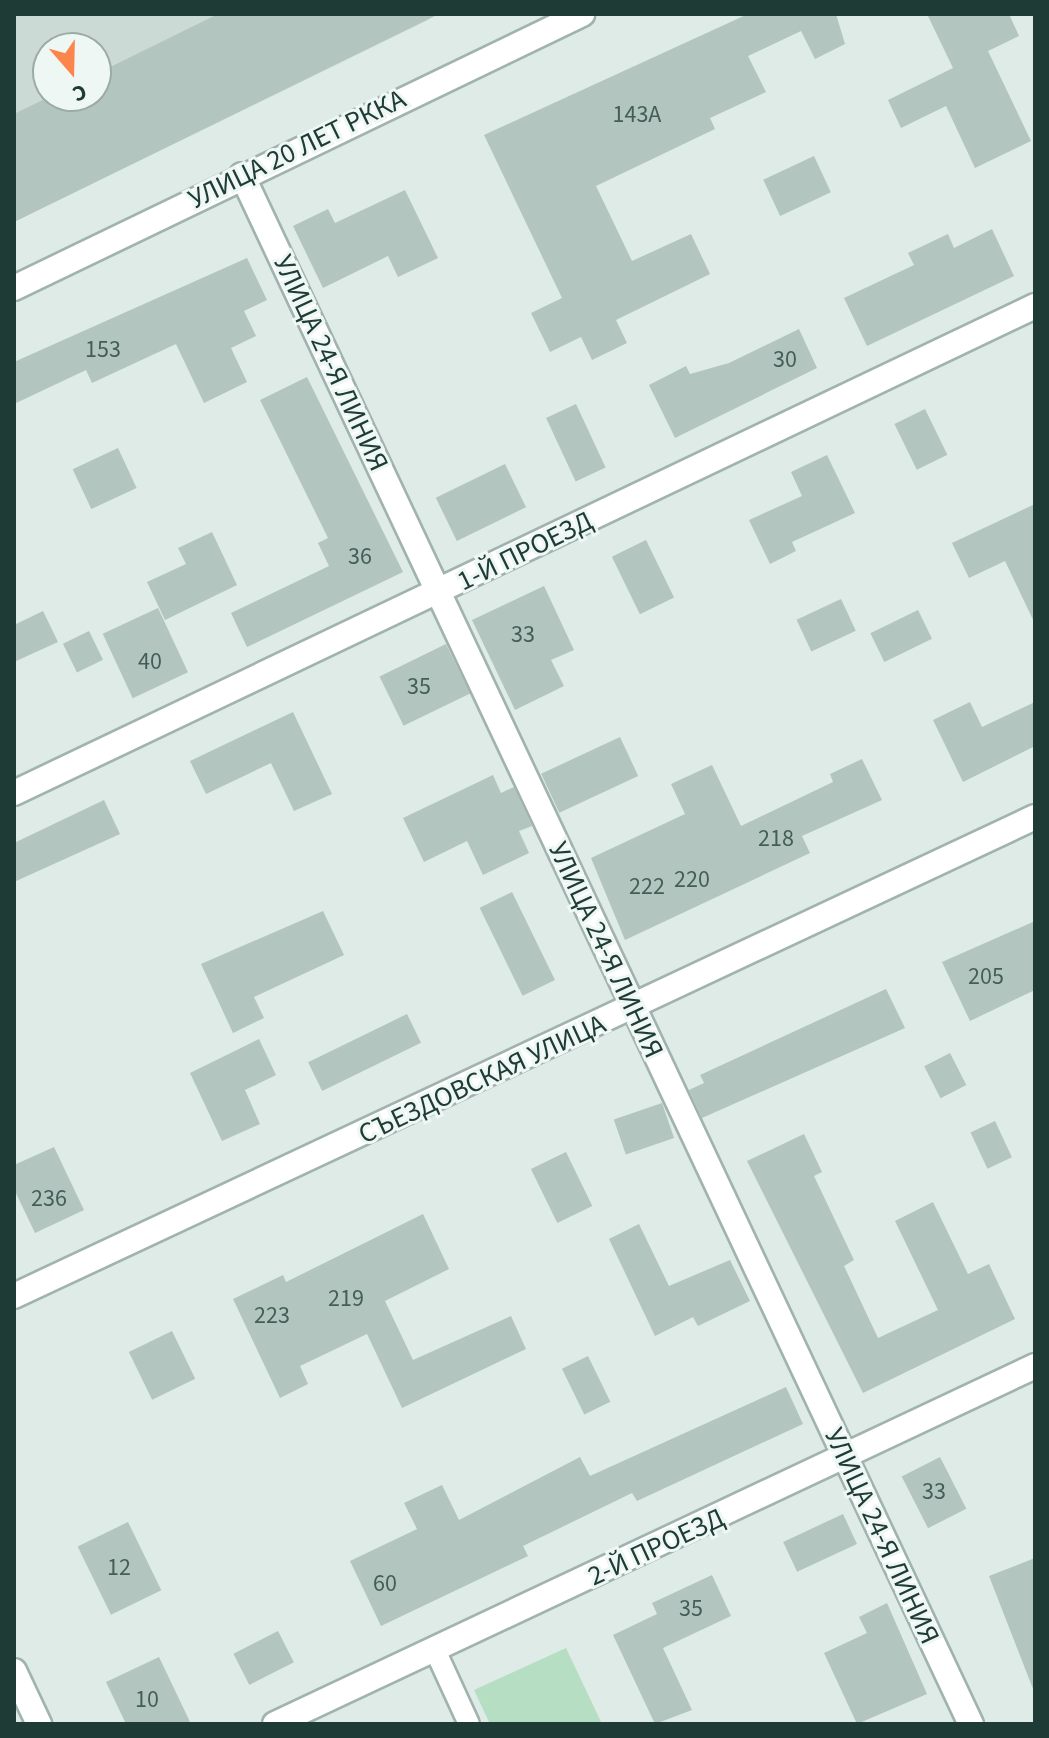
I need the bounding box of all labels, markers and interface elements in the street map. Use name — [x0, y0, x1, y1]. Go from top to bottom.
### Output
north arrow — [32, 32, 112, 112]
text: С — [68, 75, 91, 110]
street label: УЛИЦА 20 ЛЕТ РККА — [183, 82, 411, 216]
house number: 143А — [613, 101, 661, 129]
street label: УЛИЦА 24-Я ЛИНИЯ — [266, 250, 396, 476]
house number: 153 — [85, 336, 121, 364]
house number: 30 — [773, 346, 797, 374]
street label: 1-Й ПРОЕЗД — [452, 504, 598, 598]
house number: 36 — [348, 543, 372, 571]
house number: 33 — [511, 621, 535, 649]
house number: 40 — [138, 648, 162, 676]
house number: 35 — [407, 673, 431, 701]
house number: 218 — [758, 825, 794, 853]
street label: УЛИЦА 24-Я ЛИНИЯ — [541, 837, 671, 1063]
house number: 220 — [674, 866, 710, 894]
house number: 222 — [629, 873, 665, 901]
house number: 205 — [968, 963, 1004, 991]
street label: СЪЕЗДОВСКАЯ УЛИЦА — [353, 1007, 611, 1151]
house number: 236 — [31, 1185, 67, 1213]
house number: 219 — [328, 1285, 364, 1313]
house number: 223 — [254, 1302, 290, 1330]
street label: УЛИЦА 24-Я ЛИНИЯ — [817, 1423, 947, 1649]
house number: 33 — [922, 1478, 946, 1506]
street label: 2-Й ПРОЕЗД — [583, 1501, 729, 1593]
house number: 12 — [107, 1554, 131, 1582]
house number: 60 — [373, 1570, 397, 1598]
house number: 35 — [679, 1595, 703, 1623]
house number: 10 — [135, 1686, 159, 1714]

